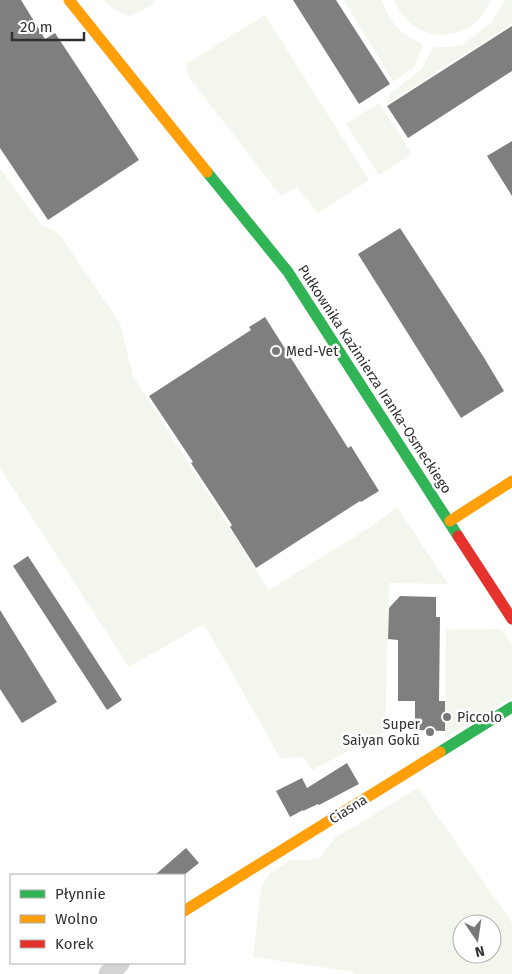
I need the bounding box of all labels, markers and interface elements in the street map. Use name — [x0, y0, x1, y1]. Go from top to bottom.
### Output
scale bar — [12, 10, 85, 42]
text: 20 m — [20, 18, 53, 36]
street label: Pułkownika Kazimierza Iranka-Osmeckiego — [294, 262, 455, 497]
place label: Med-Vet — [286, 343, 339, 360]
marker: Med-Vet — [270, 345, 282, 357]
place label: Piccolo — [457, 709, 502, 726]
marker: Piccolo — [441, 711, 453, 723]
place label: Super Saiyan Gokū — [342, 716, 421, 749]
marker: Super Saiyan Gokū — [424, 726, 436, 738]
street label: Ciasna — [326, 791, 370, 828]
legend — [10, 874, 185, 964]
text: Płynnie — [55, 885, 106, 903]
text: Wolno — [55, 910, 98, 928]
north arrow — [452, 914, 502, 964]
text: Korek — [55, 935, 94, 953]
text: N — [473, 942, 486, 961]

